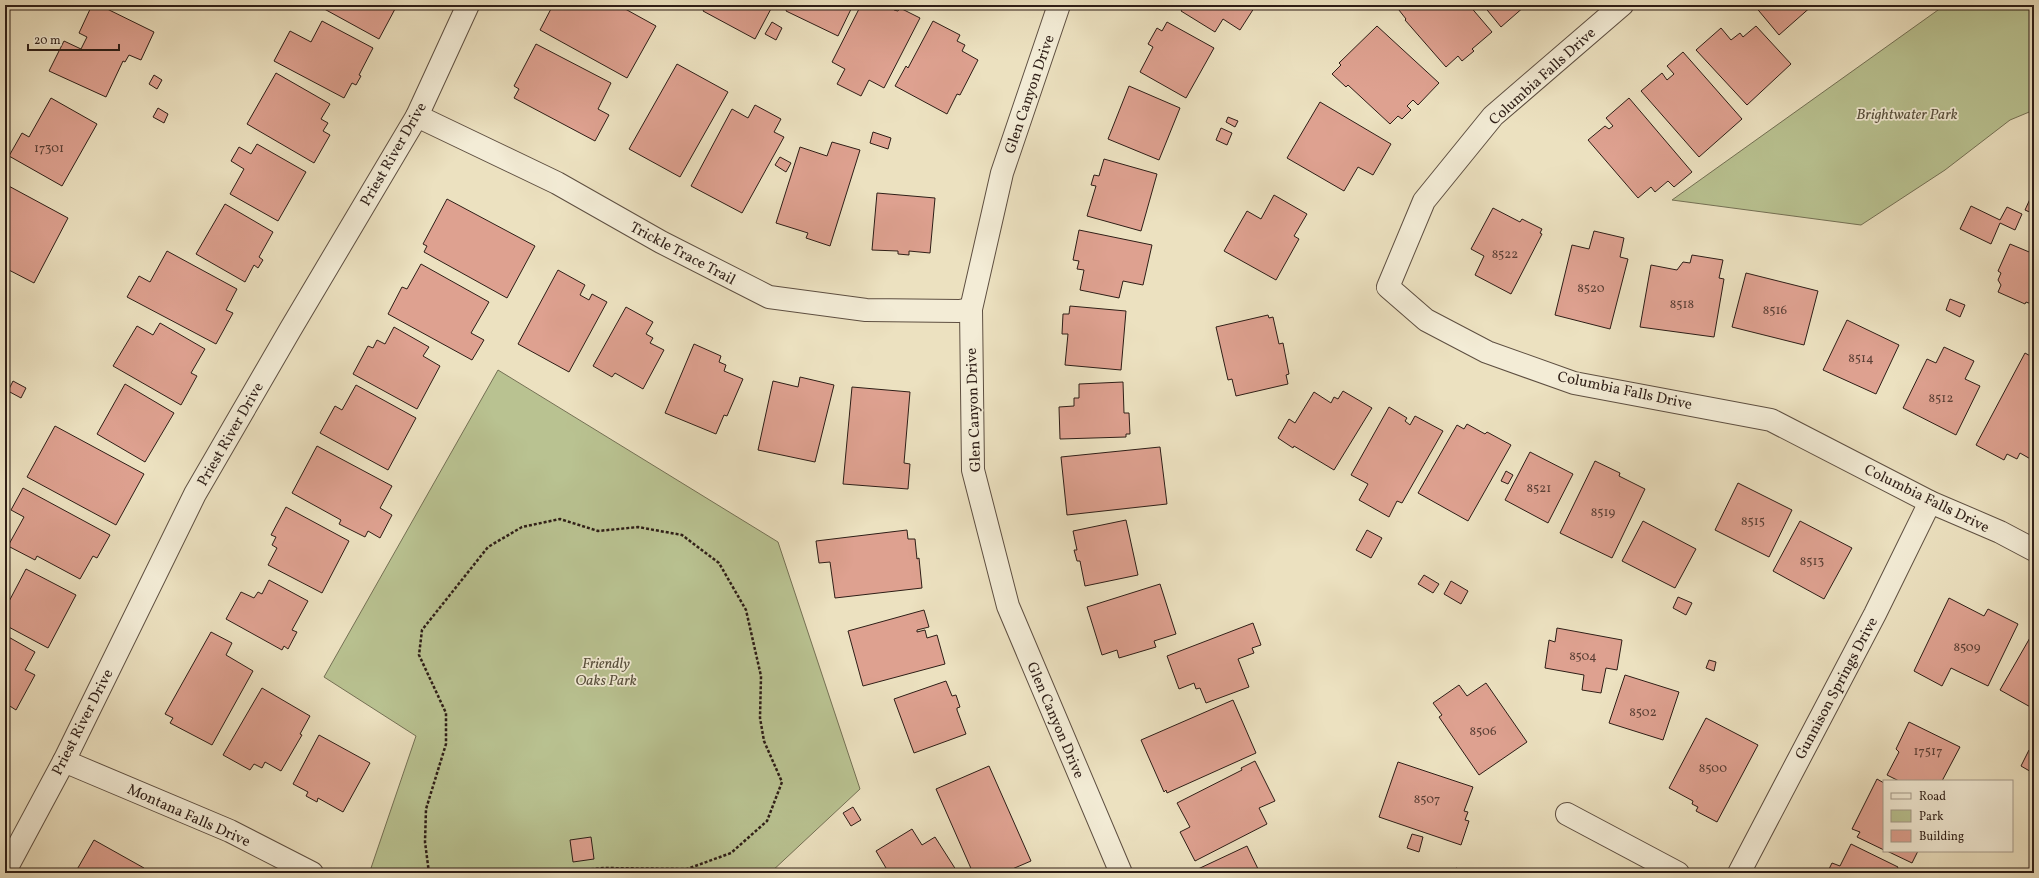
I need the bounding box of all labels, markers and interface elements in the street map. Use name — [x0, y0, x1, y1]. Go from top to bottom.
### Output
street label: Columbia Falls Drive — [1485, 23, 1601, 131]
scale bar — [28, 26, 119, 52]
street label: Glen Canyon Drive — [1000, 32, 1061, 157]
text: 20 m — [34, 33, 61, 49]
street label: Priest River Drive — [356, 99, 433, 211]
park label: Brightwater Park — [1856, 105, 1958, 126]
house number: 17301 — [34, 140, 64, 158]
street label: Trickle Trace Trail — [626, 218, 739, 291]
house number: 8522 — [1492, 246, 1518, 264]
house number: 8520 — [1577, 280, 1605, 298]
house number: 8518 — [1670, 296, 1694, 314]
house number: 8516 — [1763, 302, 1788, 320]
street label: Glen Canyon Drive — [962, 347, 987, 473]
house number: 8514 — [1848, 350, 1874, 368]
street label: Columbia Falls Drive — [1555, 367, 1694, 416]
street label: Priest River Drive — [193, 379, 270, 491]
house number: 8512 — [1929, 390, 1953, 408]
street label: Columbia Falls Drive — [1860, 460, 1993, 539]
house number: 8521 — [1527, 480, 1551, 498]
house number: 8519 — [1591, 504, 1616, 522]
house number: 8515 — [1741, 513, 1765, 531]
house number: 8513 — [1800, 553, 1825, 571]
street label: Gunnison Springs Drive — [1791, 614, 1884, 764]
house number: 8509 — [1953, 639, 1981, 657]
house number: 8504 — [1569, 648, 1597, 666]
park label: Friendly Oaks Park — [575, 654, 637, 692]
street label: Glen Canyon Drive — [1021, 659, 1089, 782]
street label: Priest River Drive — [47, 666, 119, 780]
house number: 8502 — [1629, 704, 1657, 722]
house number: 8506 — [1469, 723, 1497, 741]
house number: 17517 — [1914, 743, 1942, 761]
house number: 8500 — [1699, 760, 1727, 778]
street label: Montana Falls Drive — [123, 780, 253, 853]
legend — [1883, 780, 2013, 852]
text: Road — [1919, 789, 1946, 805]
house number: 8507 — [1414, 791, 1440, 809]
text: Park — [1919, 809, 1944, 825]
text: Building — [1919, 829, 1964, 845]

